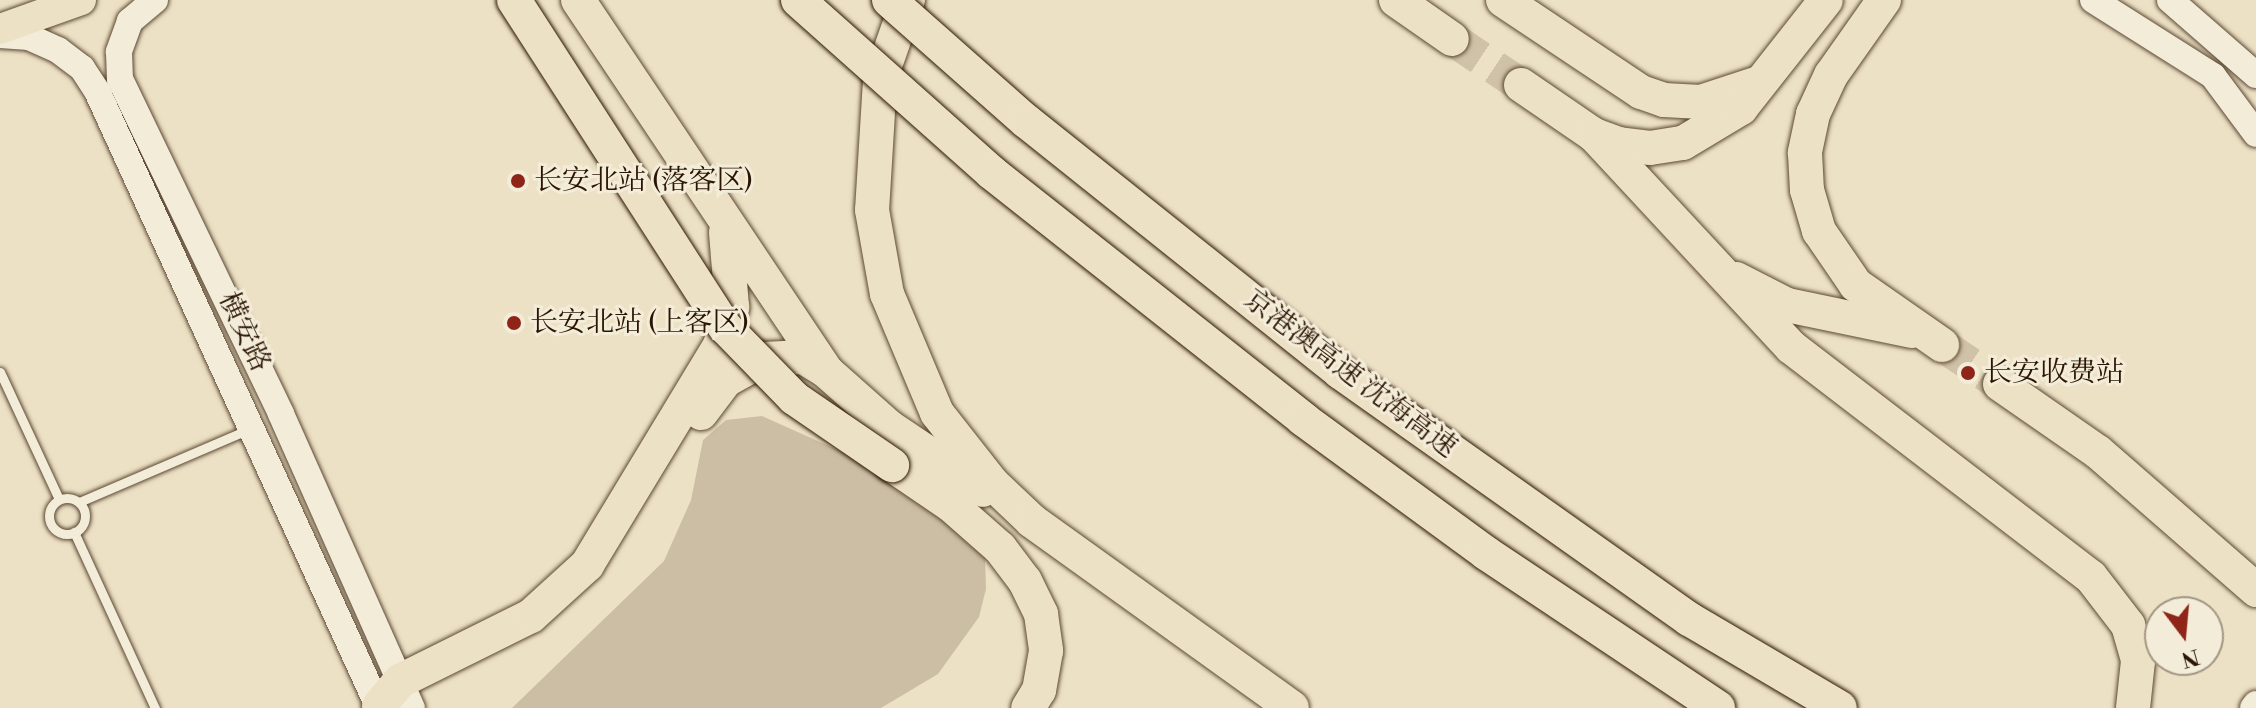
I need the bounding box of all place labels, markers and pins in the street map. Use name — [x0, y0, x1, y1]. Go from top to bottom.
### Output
place label: 长安北站 (落客区) — [534, 164, 753, 198]
marker: 长安北站 (落客区) — [509, 172, 527, 190]
place label: 长安北站 (上客区) — [530, 306, 749, 340]
marker: 长安北站 (上客区) — [505, 314, 523, 332]
place label: 长安收费站 — [1984, 356, 2124, 390]
marker: 长安收费站 — [1959, 364, 1977, 382]

